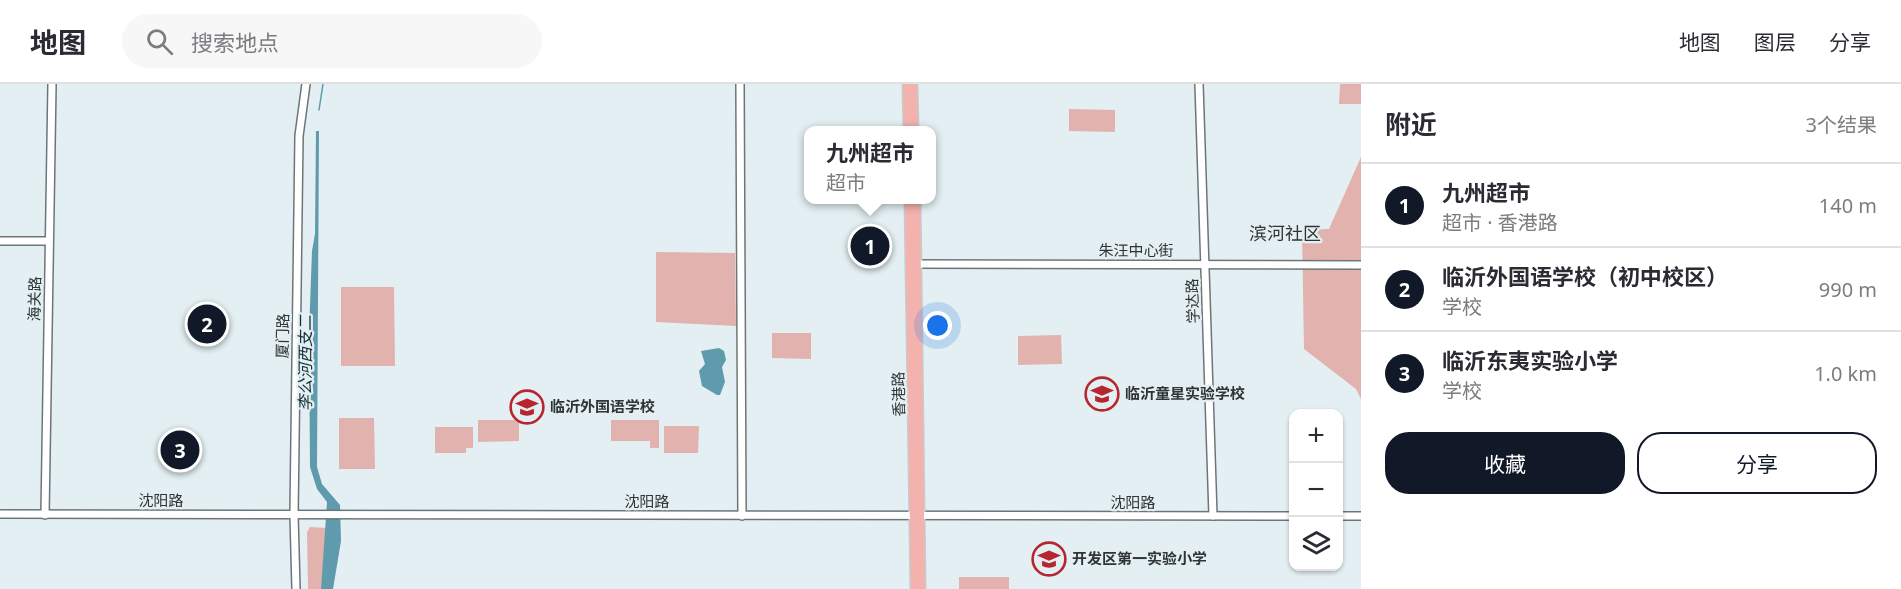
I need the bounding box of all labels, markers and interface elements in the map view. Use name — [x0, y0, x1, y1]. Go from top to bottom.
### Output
search box — [122, 14, 542, 68]
text: 地图 — [30, 23, 86, 61]
icon: search — [143, 25, 176, 58]
text: 搜索地点 — [191, 27, 279, 57]
text: 地图 — [1679, 28, 1721, 56]
text: 图层 — [1754, 28, 1796, 56]
text: 分享 — [1829, 28, 1871, 56]
text: 附近 — [1385, 106, 1437, 142]
text: 3个结果 — [1806, 111, 1877, 138]
popup — [804, 126, 936, 204]
text: 九州超市 — [826, 137, 914, 167]
text: 超市 — [826, 169, 866, 196]
text: 九州超市 — [1442, 177, 1530, 207]
text: 1 — [1399, 192, 1410, 219]
text: 140 m — [1819, 192, 1877, 219]
text: 超市 · 香港路 — [1442, 209, 1558, 236]
district label: 滨河社区 — [1249, 221, 1321, 245]
pin: 1 — [850, 224, 890, 268]
street label: 朱汪中心街 — [1098, 240, 1174, 260]
text: 临沂外国语学校（初中校区） — [1442, 261, 1728, 291]
street label: 海关路 — [24, 276, 44, 322]
text: 2 — [1399, 276, 1410, 303]
text: 990 m — [1819, 276, 1877, 303]
street label: 学达路 — [1181, 278, 1203, 324]
text: 学校 — [1442, 293, 1482, 320]
pin: 2 — [188, 302, 226, 346]
your location — [923, 311, 952, 340]
street label: 厦门路 — [272, 313, 292, 359]
water label: 李公河西支二 — [294, 314, 316, 411]
text: 临沂东夷实验小学 — [1442, 345, 1618, 375]
text: 3 — [1399, 360, 1410, 387]
text: 1.0 km — [1814, 360, 1877, 387]
street label: 香港路 — [888, 371, 908, 417]
school or university icon: 临沂童星实验学校 — [1084, 376, 1120, 412]
text: 学校 — [1442, 377, 1482, 404]
place label: 临沂童星实验学校 — [1125, 383, 1245, 403]
school or university icon: 临沂外国语学校 — [509, 389, 545, 425]
place label: 临沂外国语学校 — [550, 396, 655, 416]
map controls — [1289, 409, 1343, 571]
button: + — [1289, 409, 1343, 463]
pin: 3 — [160, 428, 200, 472]
button: 收藏 — [1385, 432, 1625, 494]
button: 分享 — [1637, 432, 1877, 494]
button: − — [1289, 463, 1343, 517]
street label: 沈阳路 — [138, 490, 184, 510]
street label: 沈阳路 — [624, 491, 670, 511]
street label: 沈阳路 — [1110, 492, 1156, 512]
button: layers — [1289, 517, 1343, 571]
school or university icon: 开发区第一实验小学 — [1031, 541, 1067, 577]
place label: 开发区第一实验小学 — [1072, 548, 1207, 568]

